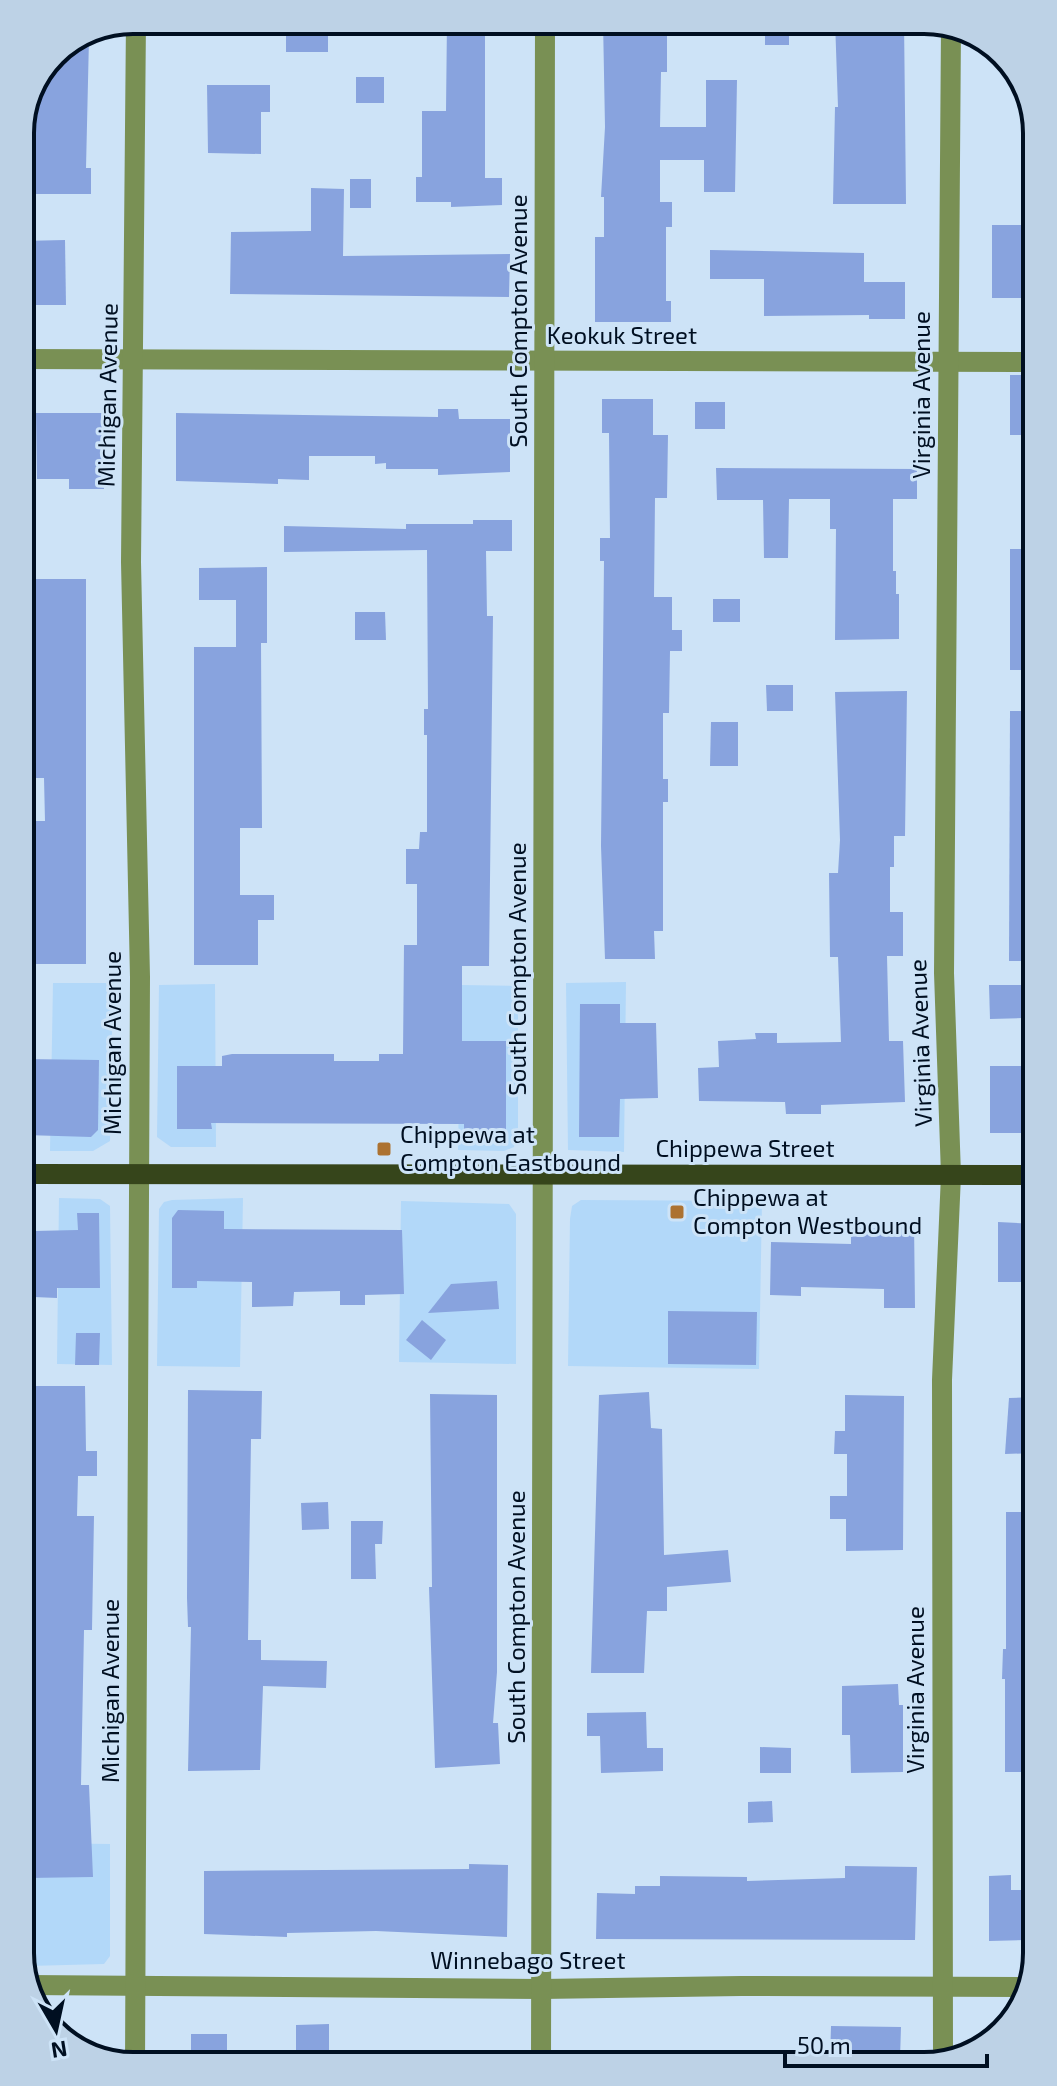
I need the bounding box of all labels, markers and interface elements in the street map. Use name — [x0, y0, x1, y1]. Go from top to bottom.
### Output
street label: South Compton Avenue — [503, 194, 532, 448]
street label: Michigan Avenue — [90, 303, 123, 487]
street label: Virginia Avenue — [906, 311, 935, 479]
street label: Keokuk Street — [547, 320, 697, 349]
street label: South Compton Avenue — [502, 842, 531, 1096]
street label: Michigan Avenue — [97, 951, 126, 1135]
street label: Virginia Avenue — [902, 959, 937, 1127]
place label: Chippewa at Compton Eastbound — [400, 1119, 621, 1176]
street label: Chippewa Street — [655, 1133, 835, 1162]
marker: Chippewa at Compton Eastbound — [375, 1140, 393, 1158]
place label: Chippewa at Compton Westbound — [693, 1182, 922, 1239]
marker: Chippewa at Compton Westbound — [668, 1203, 686, 1221]
street label: South Compton Avenue — [501, 1490, 530, 1744]
street label: Michigan Avenue — [95, 1599, 124, 1783]
street label: Virginia Avenue — [900, 1606, 929, 1774]
street label: Winnebago Street — [430, 1945, 626, 1974]
north arrow — [16, 1990, 96, 2070]
scale bar — [785, 2018, 987, 2068]
text: 50 m — [797, 2030, 851, 2059]
text: N — [49, 2037, 69, 2065]

